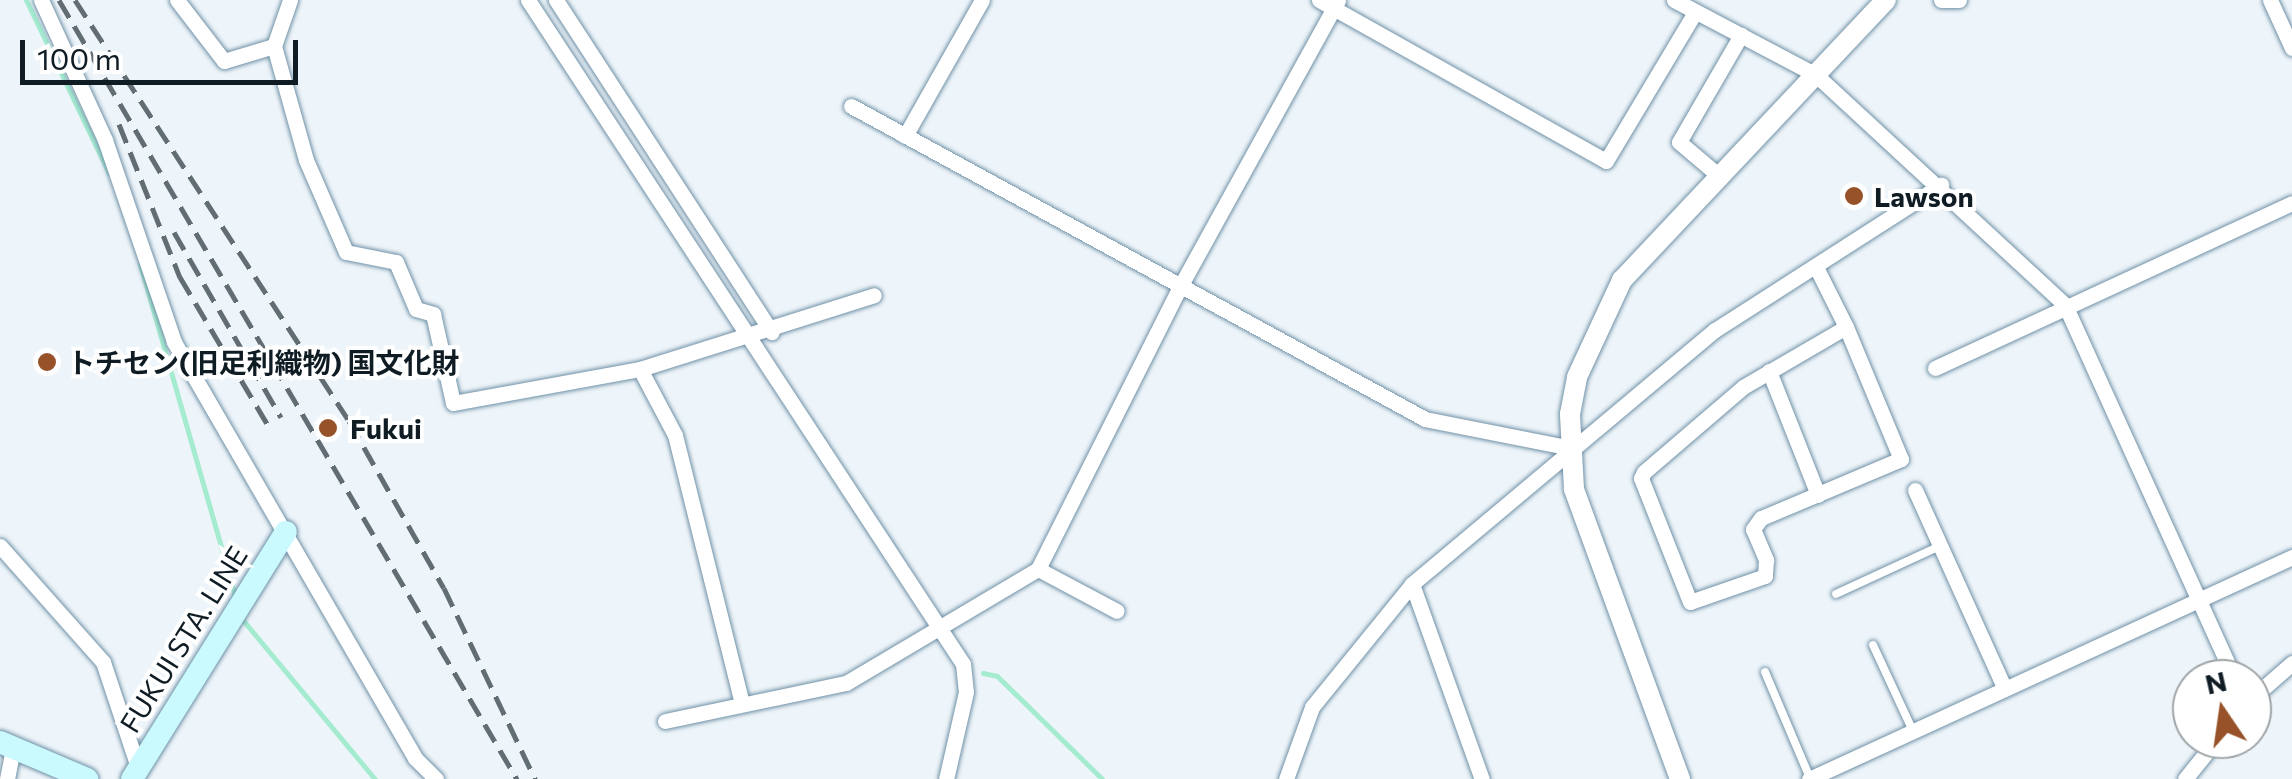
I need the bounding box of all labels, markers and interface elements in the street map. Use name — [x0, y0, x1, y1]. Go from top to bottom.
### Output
scale bar — [25, 20, 302, 82]
text: 100 m — [37, 39, 121, 76]
place label: Lawson — [1874, 179, 1974, 213]
marker: Lawson — [1843, 185, 1865, 207]
place label: トチセン(旧足利織物) 国文化財 — [67, 345, 459, 379]
marker: トチセン(旧足利織物) 国文化財 — [36, 351, 58, 373]
place label: Fukui — [350, 411, 422, 445]
marker: Fukui — [315, 415, 341, 441]
street label: FUKUI STA. LINE — [112, 540, 254, 738]
north arrow — [2172, 659, 2272, 759]
text: N — [2202, 663, 2230, 701]

